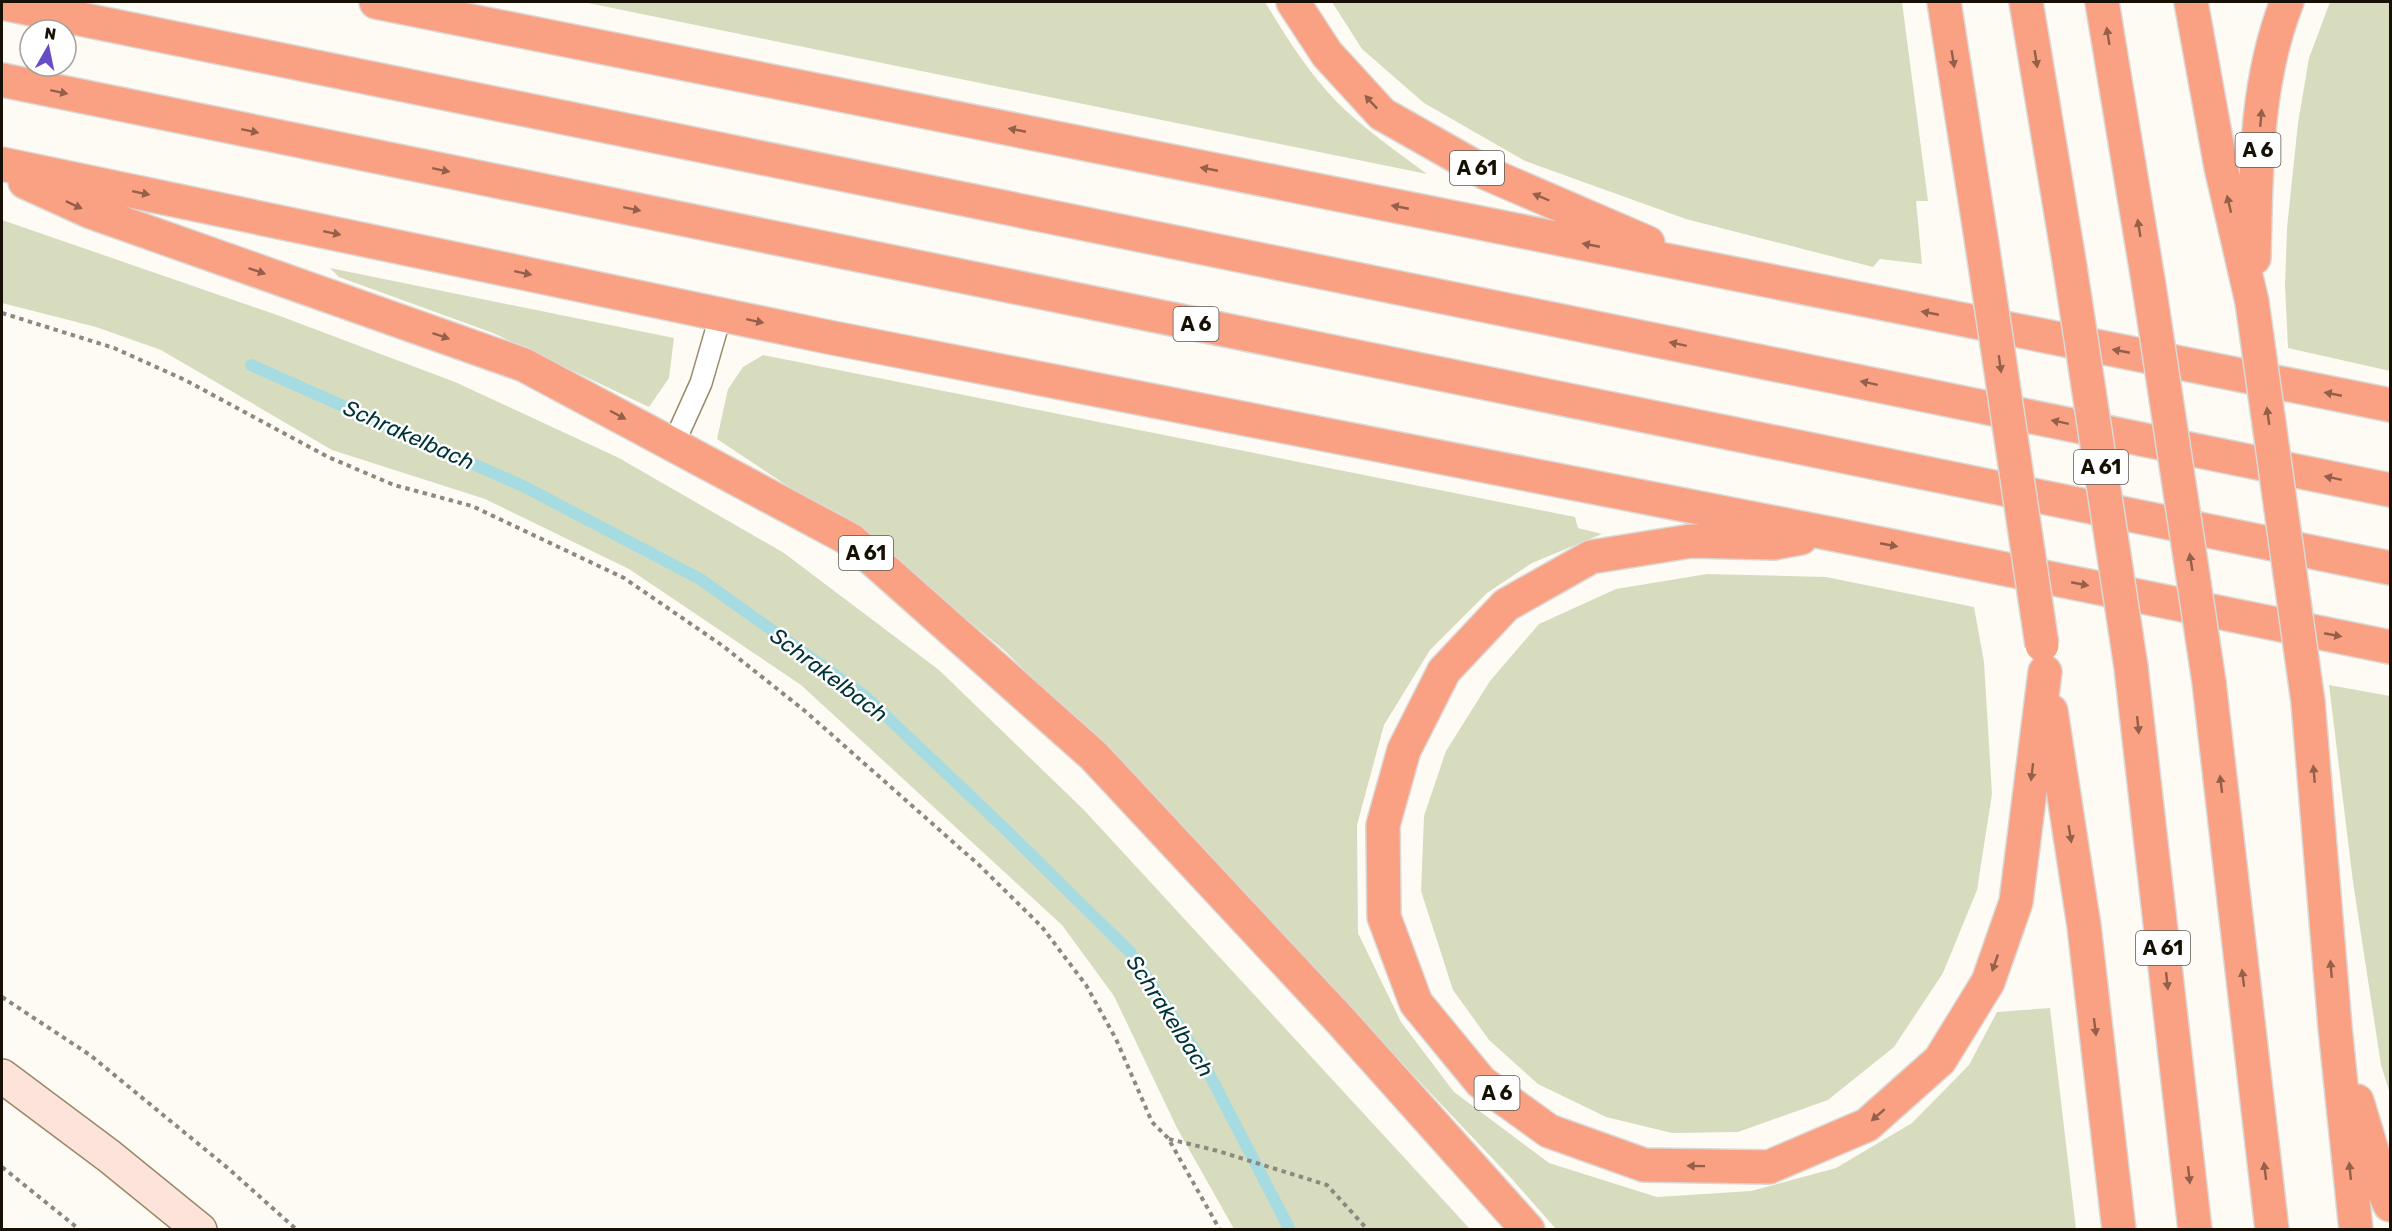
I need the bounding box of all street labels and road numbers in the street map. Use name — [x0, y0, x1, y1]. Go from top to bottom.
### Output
road number: A 6 — [2236, 133, 2280, 167]
road number: A 61 — [1450, 151, 1504, 185]
road number: A 6 — [1174, 307, 1218, 341]
road number: A 61 — [2074, 450, 2128, 484]
road number: A 61 — [839, 536, 893, 570]
road number: A 61 — [2136, 931, 2190, 965]
road number: A 6 — [1474, 1076, 1520, 1110]

